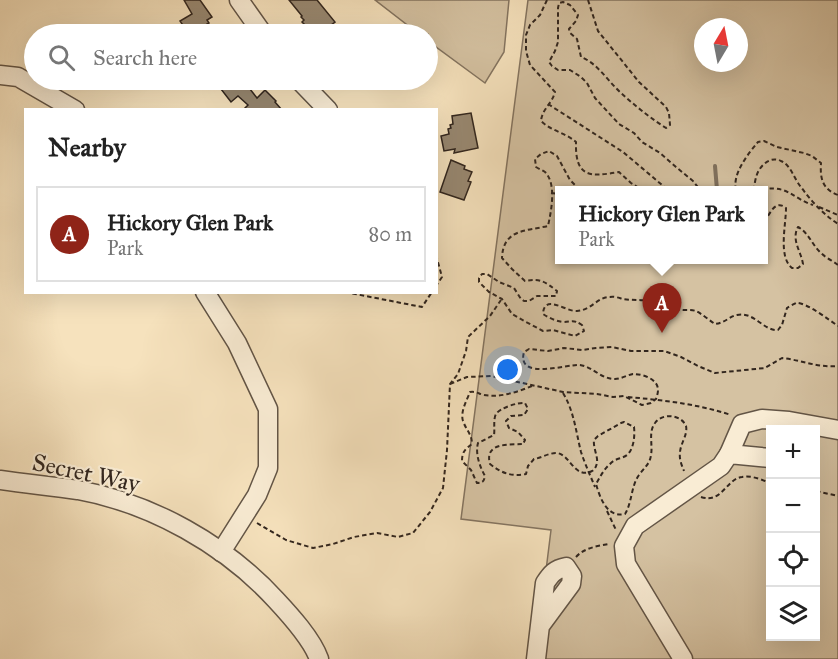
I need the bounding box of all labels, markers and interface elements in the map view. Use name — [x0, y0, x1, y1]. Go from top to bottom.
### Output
north arrow — [694, 18, 748, 72]
search box — [24, 24, 438, 90]
icon: search — [45, 41, 78, 74]
text: Search here — [93, 44, 197, 71]
text: Nearby — [48, 131, 126, 163]
popup — [555, 186, 768, 264]
text: Hickory Glen Park — [578, 200, 745, 227]
text: Hickory Glen Park — [107, 209, 273, 236]
text: A — [63, 222, 76, 246]
text: 80 m — [369, 222, 412, 246]
text: Park — [578, 227, 615, 251]
text: Park — [107, 236, 143, 260]
pin: A — [642, 284, 682, 333]
your location — [493, 355, 522, 384]
map controls — [766, 425, 820, 641]
button: + — [766, 425, 820, 479]
street label: Secret Way — [30, 447, 143, 499]
button: − — [766, 479, 820, 533]
button: locate — [766, 533, 820, 587]
button: layers — [766, 587, 820, 641]

